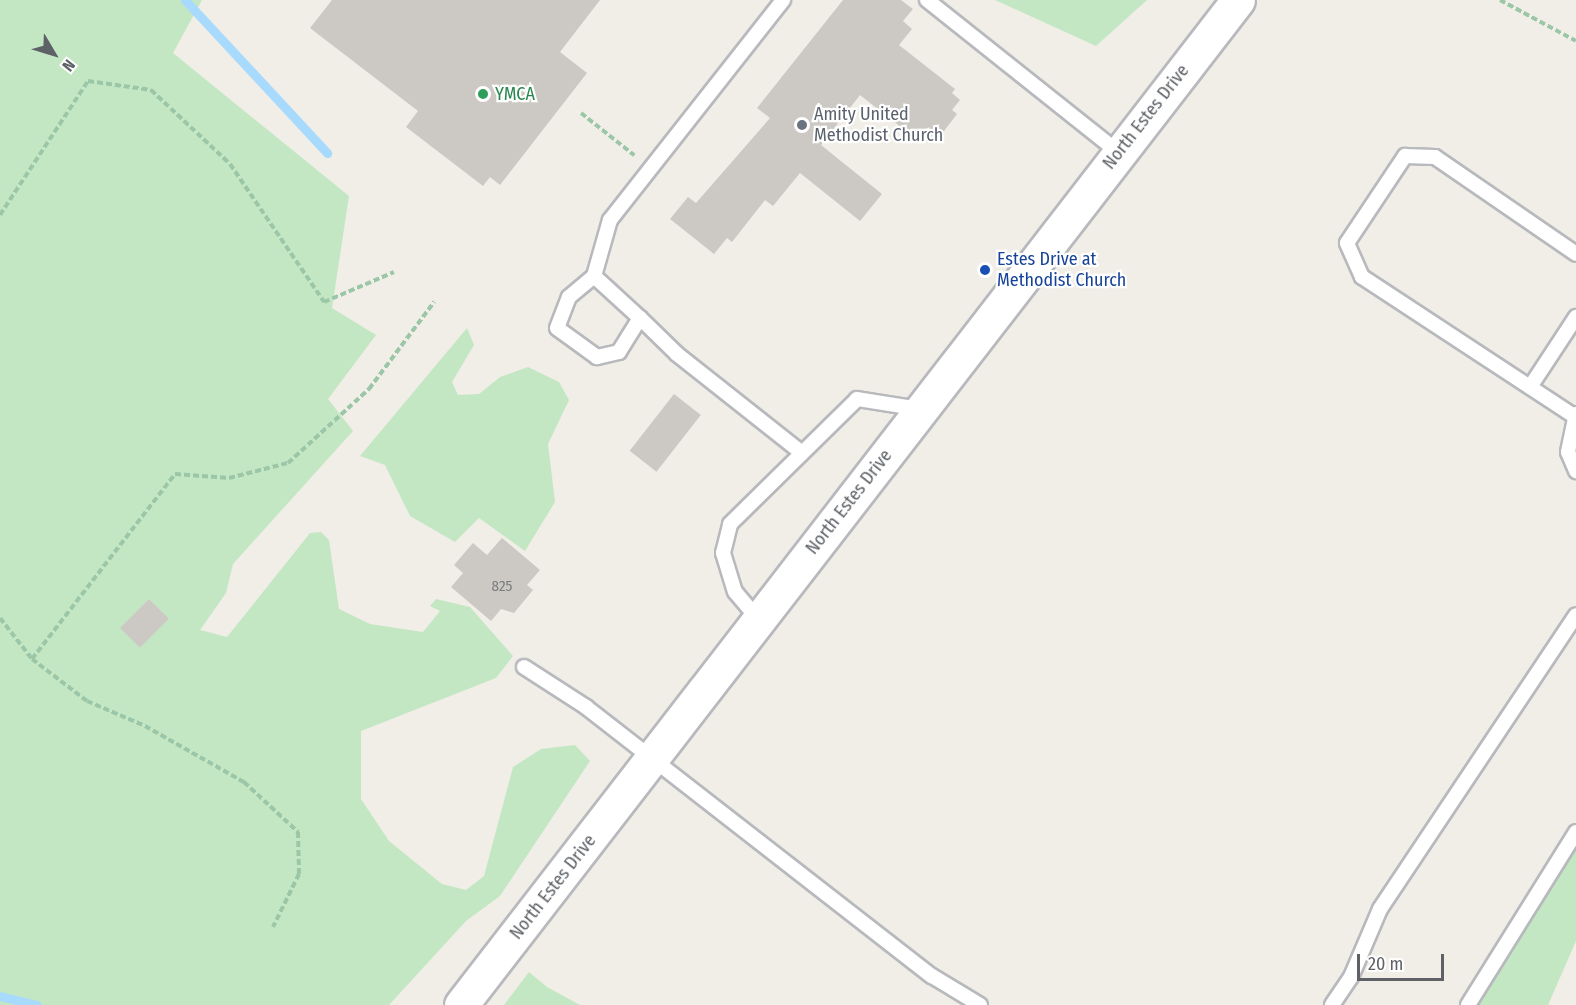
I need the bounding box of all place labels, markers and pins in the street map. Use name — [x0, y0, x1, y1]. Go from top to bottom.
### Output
place label: YMCA — [495, 83, 535, 105]
marker: YMCA — [476, 87, 490, 101]
place label: Amity United Methodist Church — [814, 104, 943, 146]
marker: Amity United Methodist Church — [795, 118, 809, 132]
place label: Estes Drive at Methodist Church — [997, 249, 1126, 292]
marker: Estes Drive at Methodist Church — [978, 263, 992, 277]

